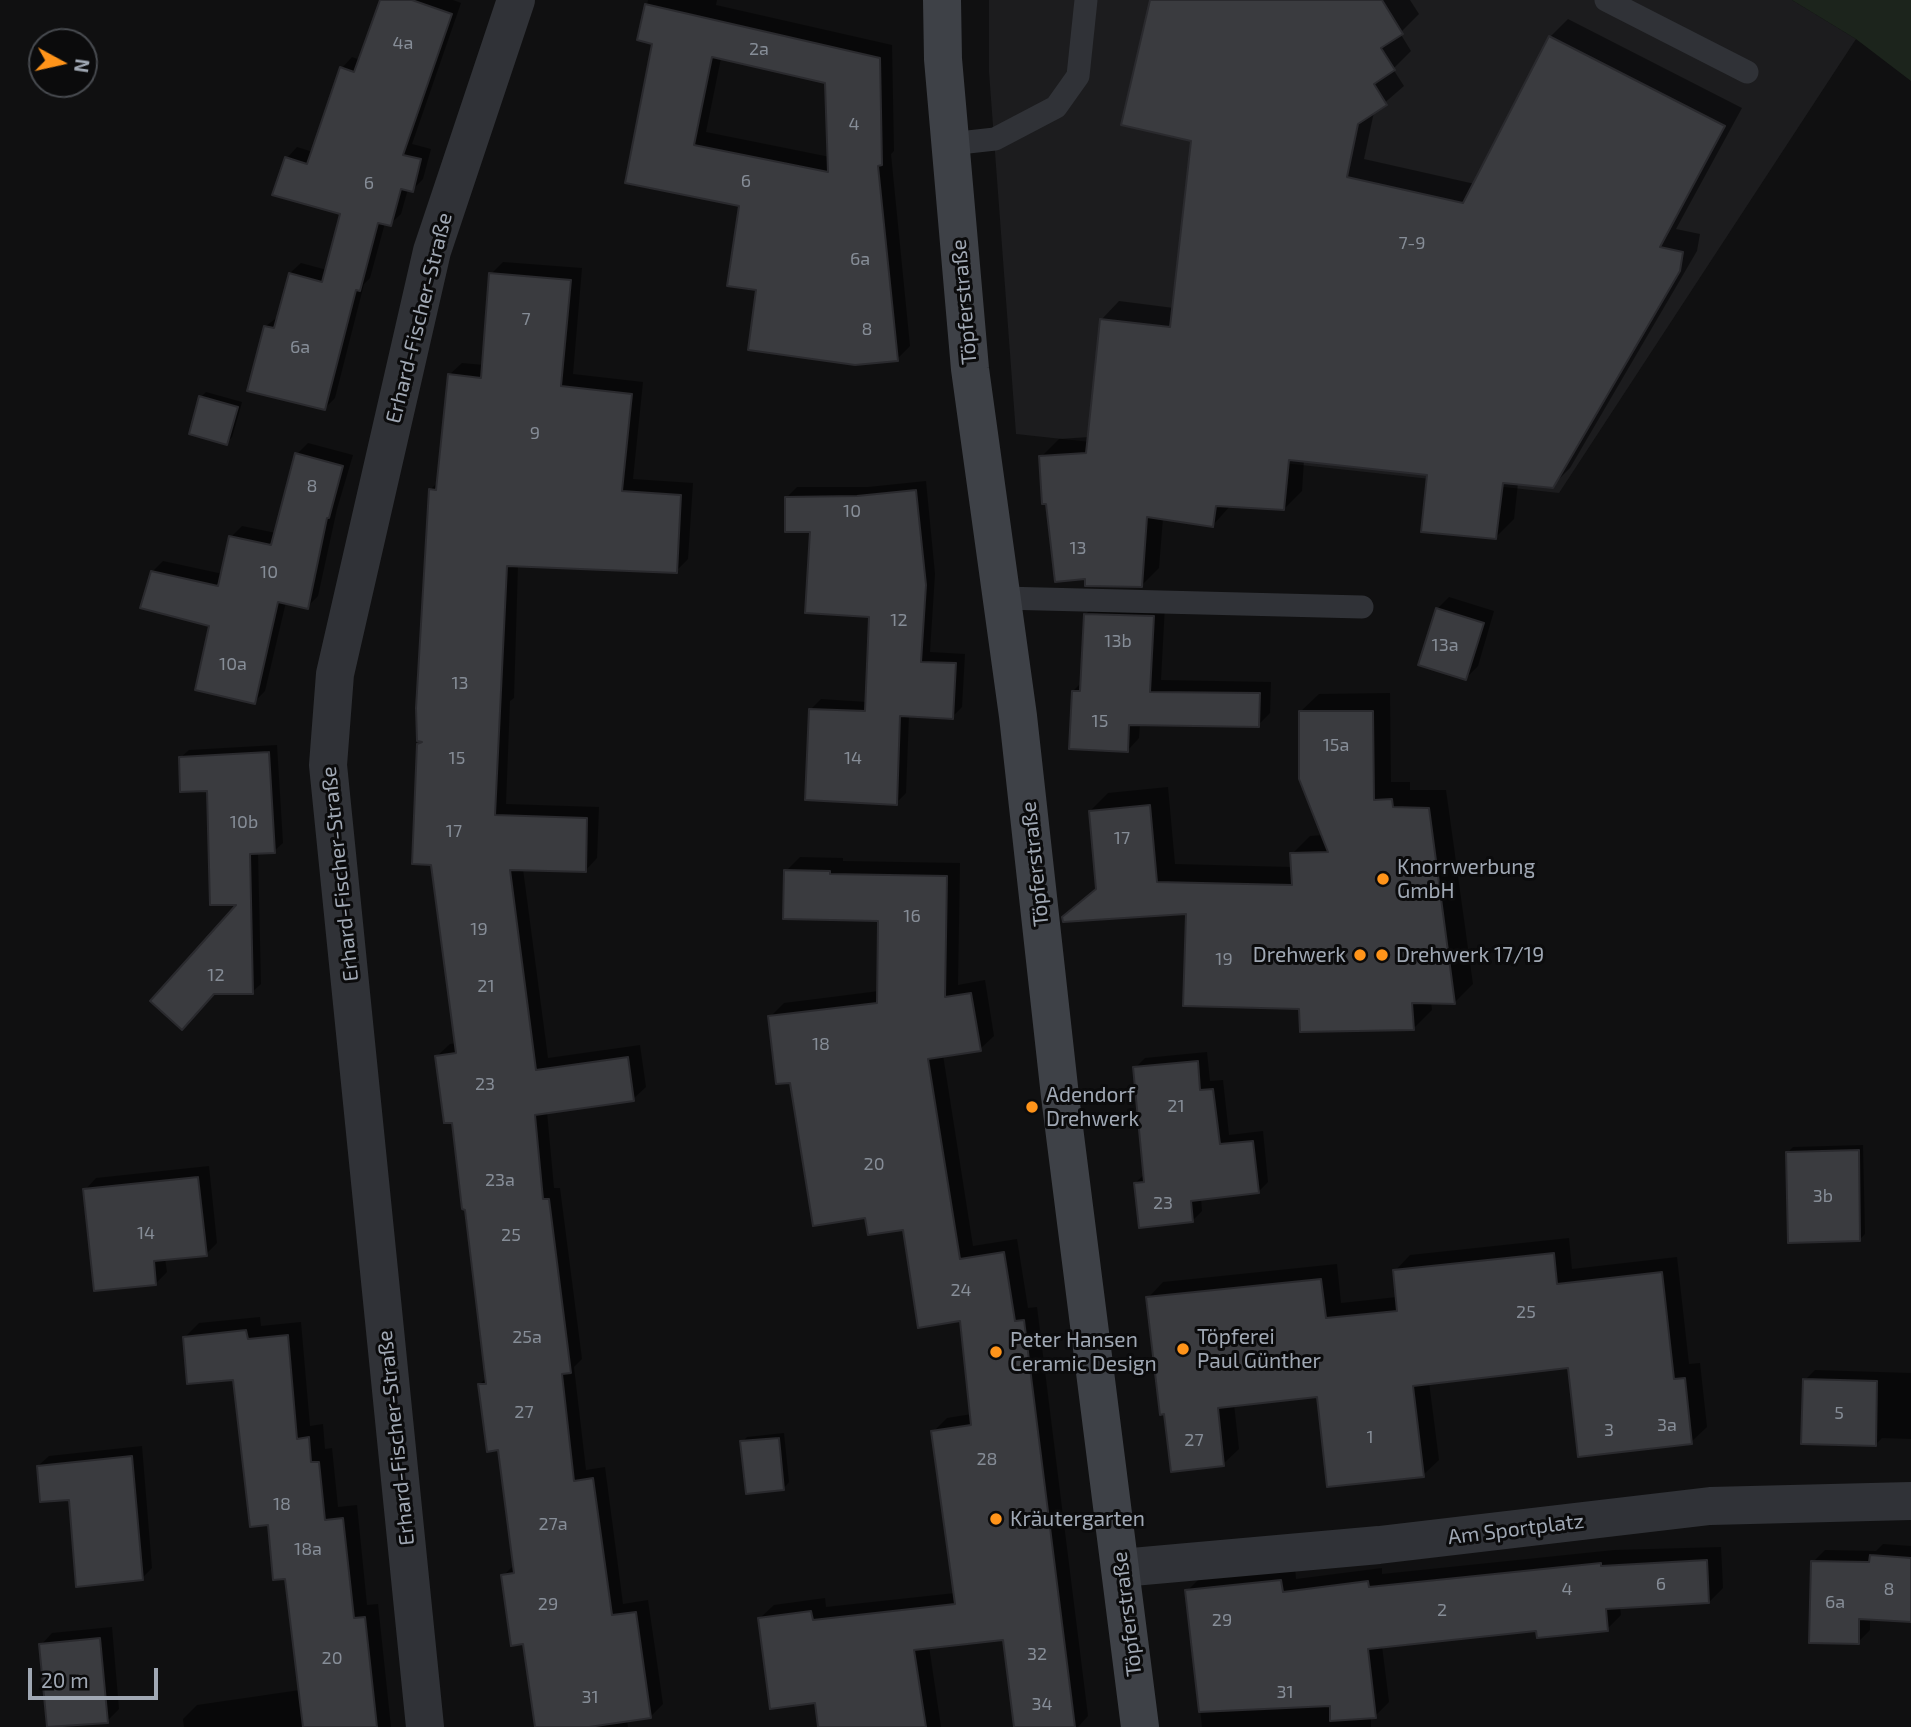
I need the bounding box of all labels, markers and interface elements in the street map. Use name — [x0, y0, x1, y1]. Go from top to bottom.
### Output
north arrow — [28, 28, 98, 98]
house number: 4a — [393, 32, 413, 54]
house number: 2a — [749, 38, 769, 60]
text: N — [70, 57, 95, 74]
house number: 4 — [848, 113, 860, 135]
house number: 6 — [741, 170, 751, 192]
house number: 6 — [364, 172, 374, 194]
street label: Erhard-Fischer-Straße — [381, 210, 457, 426]
house number: 7-9 — [1398, 232, 1426, 254]
street label: Töpferstraße — [946, 238, 982, 366]
house number: 6a — [850, 248, 870, 270]
house number: 7 — [521, 308, 531, 330]
house number: 8 — [862, 318, 872, 340]
house number: 6a — [290, 336, 310, 358]
house number: 9 — [530, 422, 540, 444]
house number: 8 — [307, 475, 317, 497]
house number: 10 — [843, 500, 861, 522]
house number: 13 — [1069, 537, 1087, 559]
house number: 10 — [260, 561, 278, 583]
house number: 12 — [890, 609, 908, 631]
house number: 13b — [1104, 630, 1132, 652]
house number: 13a — [1431, 634, 1459, 656]
house number: 10a — [219, 653, 247, 675]
house number: 13 — [451, 672, 469, 694]
house number: 15 — [1092, 710, 1108, 732]
house number: 15a — [1323, 734, 1349, 756]
house number: 15 — [449, 747, 465, 769]
house number: 14 — [844, 747, 862, 769]
street label: Erhard-Fischer-Straße — [316, 765, 364, 983]
street label: Töpferstraße — [1016, 800, 1054, 928]
house number: 10b — [230, 811, 258, 833]
house number: 17 — [446, 820, 462, 842]
house number: 17 — [1114, 827, 1130, 849]
place label: Knorrwerbung GmbH — [1397, 854, 1535, 904]
marker: Knorrwerbung GmbH — [1375, 871, 1391, 887]
house number: 16 — [903, 905, 921, 927]
house number: 19 — [470, 918, 488, 940]
place label: Drehwerk — [1253, 942, 1346, 968]
place label: Drehwerk 17/19 — [1396, 942, 1544, 968]
marker: Drehwerk — [1352, 947, 1368, 963]
marker: Drehwerk 17/19 — [1374, 947, 1390, 963]
house number: 19 — [1215, 948, 1233, 970]
house number: 12 — [207, 964, 225, 986]
house number: 21 — [477, 975, 495, 997]
house number: 18 — [812, 1033, 830, 1055]
house number: 23 — [475, 1073, 495, 1095]
place label: Adendorf Drehwerk — [1046, 1082, 1139, 1132]
house number: 21 — [1167, 1095, 1185, 1117]
marker: Adendorf Drehwerk — [1024, 1099, 1040, 1115]
house number: 20 — [864, 1153, 884, 1175]
house number: 23a — [485, 1169, 515, 1191]
house number: 3b — [1813, 1185, 1833, 1207]
house number: 23 — [1153, 1192, 1173, 1214]
house number: 14 — [137, 1222, 155, 1244]
house number: 25 — [501, 1224, 521, 1246]
house number: 24 — [950, 1279, 972, 1301]
house number: 25 — [1516, 1301, 1536, 1323]
place label: Töpferei Paul Günther — [1197, 1324, 1321, 1374]
house number: 25a — [512, 1326, 542, 1348]
place label: Peter Hansen Ceramic Design — [1010, 1327, 1157, 1377]
street label: Erhard-Fischer-Straße — [372, 1329, 420, 1547]
marker: Töpferei Paul Günther — [1175, 1341, 1191, 1357]
marker: Peter Hansen Ceramic Design — [988, 1344, 1004, 1360]
house number: 27 — [514, 1401, 534, 1423]
house number: 5 — [1834, 1402, 1844, 1424]
house number: 3a — [1657, 1414, 1677, 1436]
house number: 3 — [1604, 1419, 1614, 1441]
house number: 1 — [1366, 1426, 1374, 1448]
house number: 27 — [1184, 1429, 1204, 1451]
house number: 28 — [976, 1448, 998, 1470]
house number: 18 — [273, 1493, 291, 1515]
place label: Kräutergarten — [1010, 1506, 1145, 1532]
street label: Am Sportplatz — [1446, 1508, 1586, 1550]
marker: Kräutergarten — [988, 1511, 1004, 1527]
house number: 27a — [538, 1513, 568, 1535]
house number: 18a — [294, 1538, 322, 1560]
street label: Töpferstraße — [1107, 1550, 1147, 1678]
house number: 6 — [1656, 1573, 1666, 1595]
house number: 4 — [1561, 1578, 1573, 1600]
house number: 8 — [1884, 1578, 1894, 1600]
house number: 6a — [1825, 1591, 1845, 1613]
house number: 29 — [538, 1593, 558, 1615]
house number: 2 — [1437, 1599, 1447, 1621]
house number: 29 — [1212, 1609, 1232, 1631]
house number: 32 — [1027, 1643, 1047, 1665]
house number: 20 — [322, 1647, 342, 1669]
scale bar — [32, 1654, 161, 1698]
text: 20 m — [41, 1667, 89, 1692]
house number: 31 — [1276, 1681, 1294, 1703]
house number: 31 — [581, 1686, 599, 1708]
house number: 34 — [1031, 1693, 1053, 1715]

